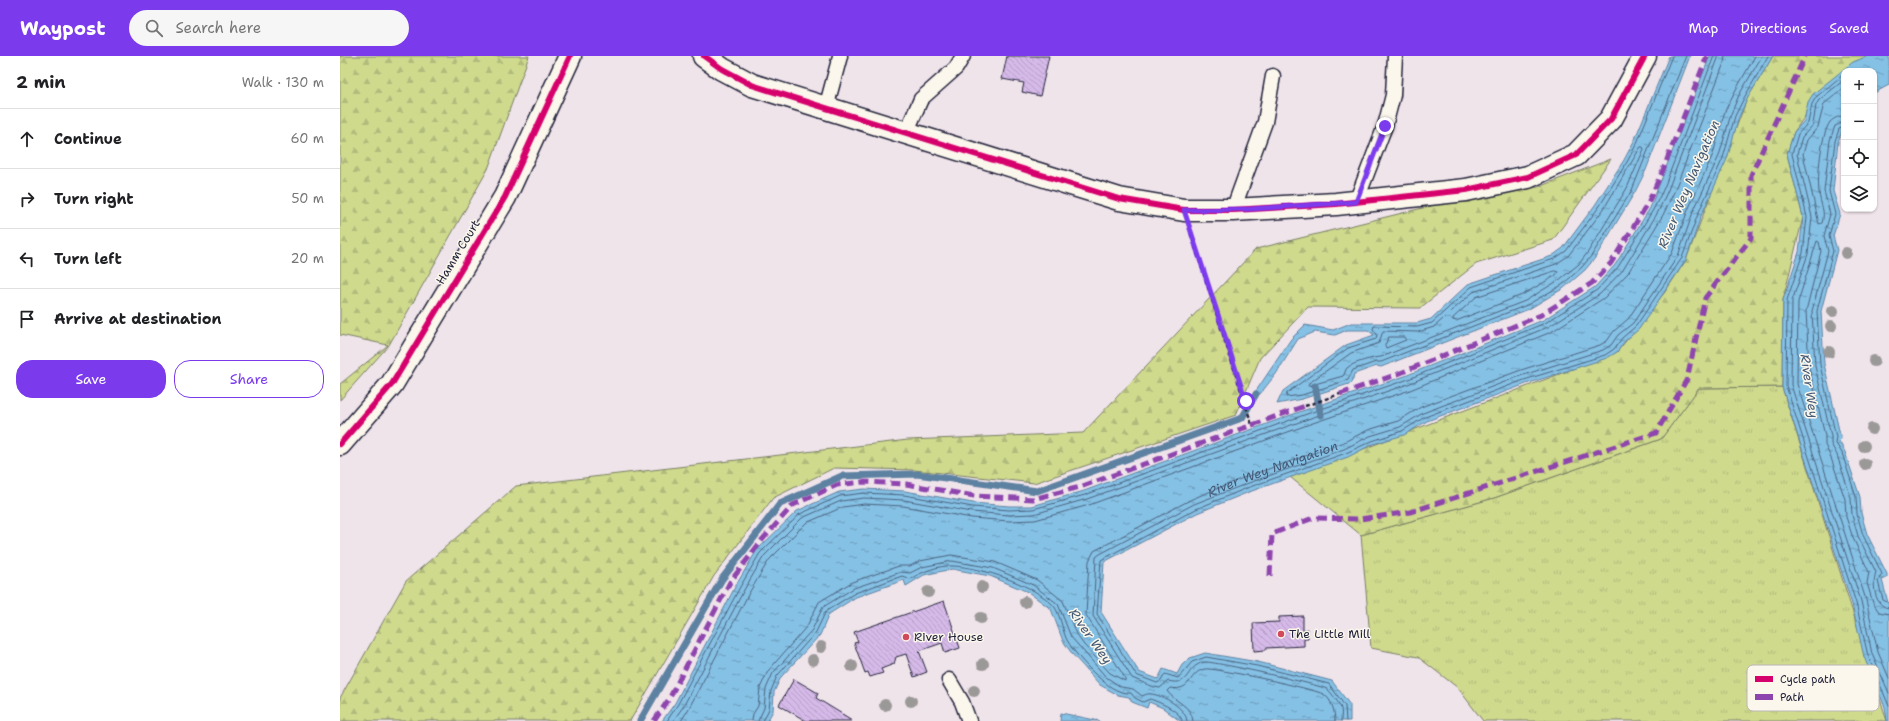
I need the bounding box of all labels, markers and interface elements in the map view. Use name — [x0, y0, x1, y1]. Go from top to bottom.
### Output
search box — [129, 10, 409, 46]
text: Waypost — [20, 16, 105, 41]
icon: search — [143, 17, 165, 39]
text: Search here — [175, 18, 261, 38]
text: Map — [1689, 19, 1719, 37]
text: Directions — [1741, 19, 1807, 37]
text: Saved — [1829, 19, 1869, 37]
map controls — [1841, 68, 1877, 212]
button: + — [1841, 68, 1877, 104]
text: 2 min — [16, 71, 66, 93]
text: Walk · 130 m — [242, 74, 324, 91]
button: − — [1841, 104, 1877, 140]
route end — [1376, 117, 1394, 135]
water label: River Wey Navigation — [1654, 117, 1723, 251]
icon: ahead — [16, 128, 38, 150]
text: Continue — [54, 129, 122, 149]
text: 60 m — [291, 130, 324, 147]
button: locate — [1841, 140, 1877, 176]
button: layers — [1841, 176, 1877, 212]
icon: right — [16, 188, 38, 210]
text: Turn right — [54, 189, 134, 209]
text: 50 m — [291, 190, 324, 207]
street label: Hamm Court — [432, 217, 484, 287]
icon: left — [16, 248, 38, 270]
text: Turn left — [54, 249, 122, 269]
text: 20 m — [291, 250, 324, 267]
icon: arrive — [16, 308, 38, 330]
text: Arrive at destination — [54, 309, 222, 329]
water label: River Wey — [1797, 353, 1822, 419]
button: Save — [16, 360, 166, 398]
button: Share — [174, 360, 324, 398]
route start — [1237, 392, 1255, 410]
water label: River Wey Navigation — [1205, 437, 1340, 501]
water label: River Wey — [1065, 605, 1116, 668]
place label: The Little Mill — [1289, 626, 1371, 642]
place label: River House — [914, 629, 984, 645]
marker: The Little Mill — [1276, 629, 1286, 639]
marker: River House — [901, 632, 911, 642]
legend — [1747, 665, 1879, 711]
text: Cycle path — [1780, 672, 1836, 687]
text: Path — [1780, 690, 1804, 705]

